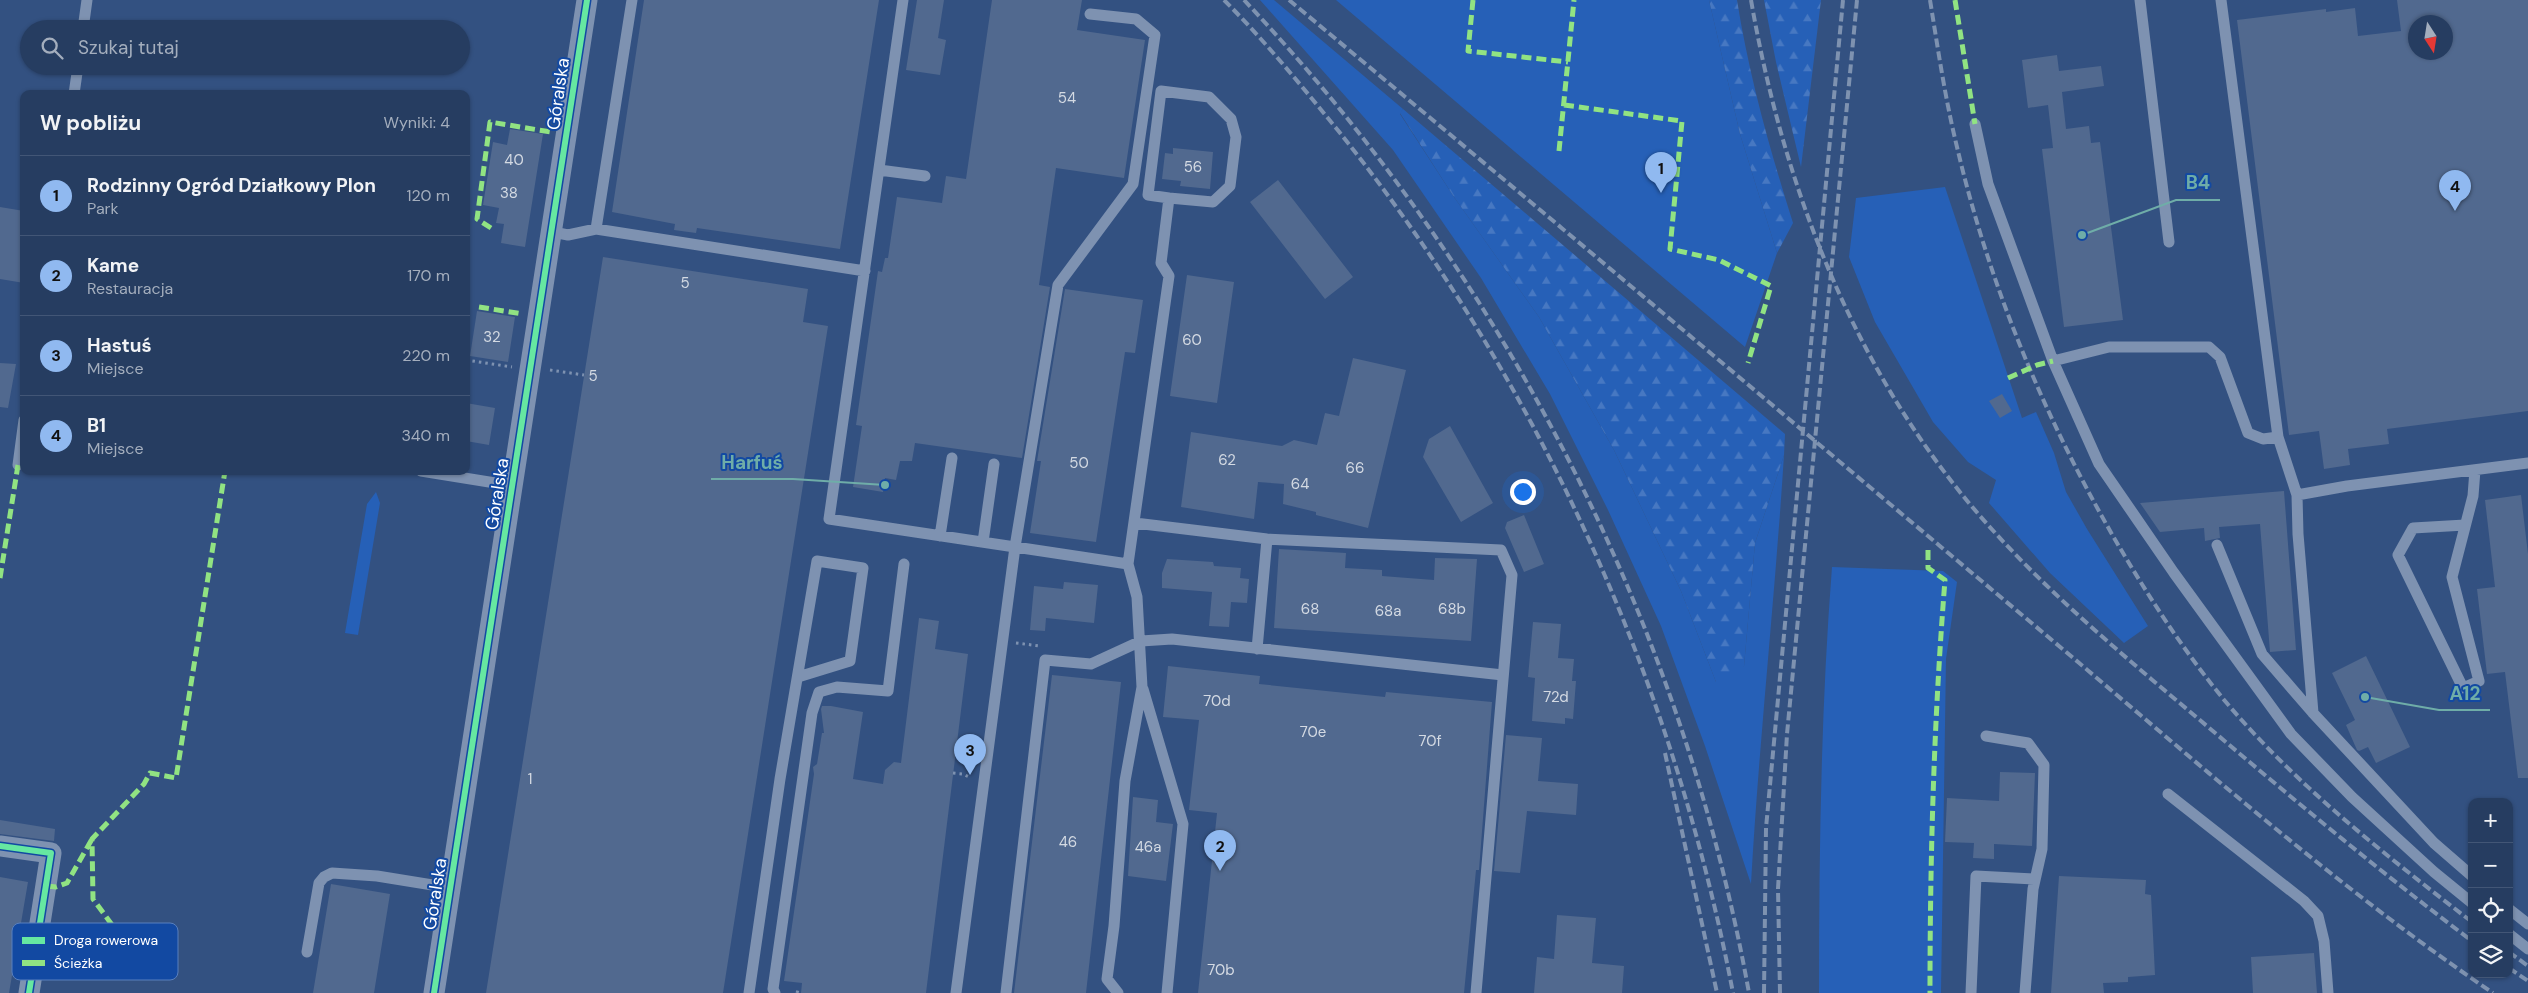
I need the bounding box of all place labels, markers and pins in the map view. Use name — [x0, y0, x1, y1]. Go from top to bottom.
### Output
pin: 1 — [1645, 152, 1677, 193]
callout: B4 — [2176, 166, 2220, 200]
pin: 4 — [2439, 170, 2471, 211]
callout: Harfuś — [711, 445, 793, 479]
callout: A12 — [2439, 676, 2490, 710]
pin: 3 — [954, 734, 986, 775]
pin: 2 — [1204, 830, 1236, 871]

